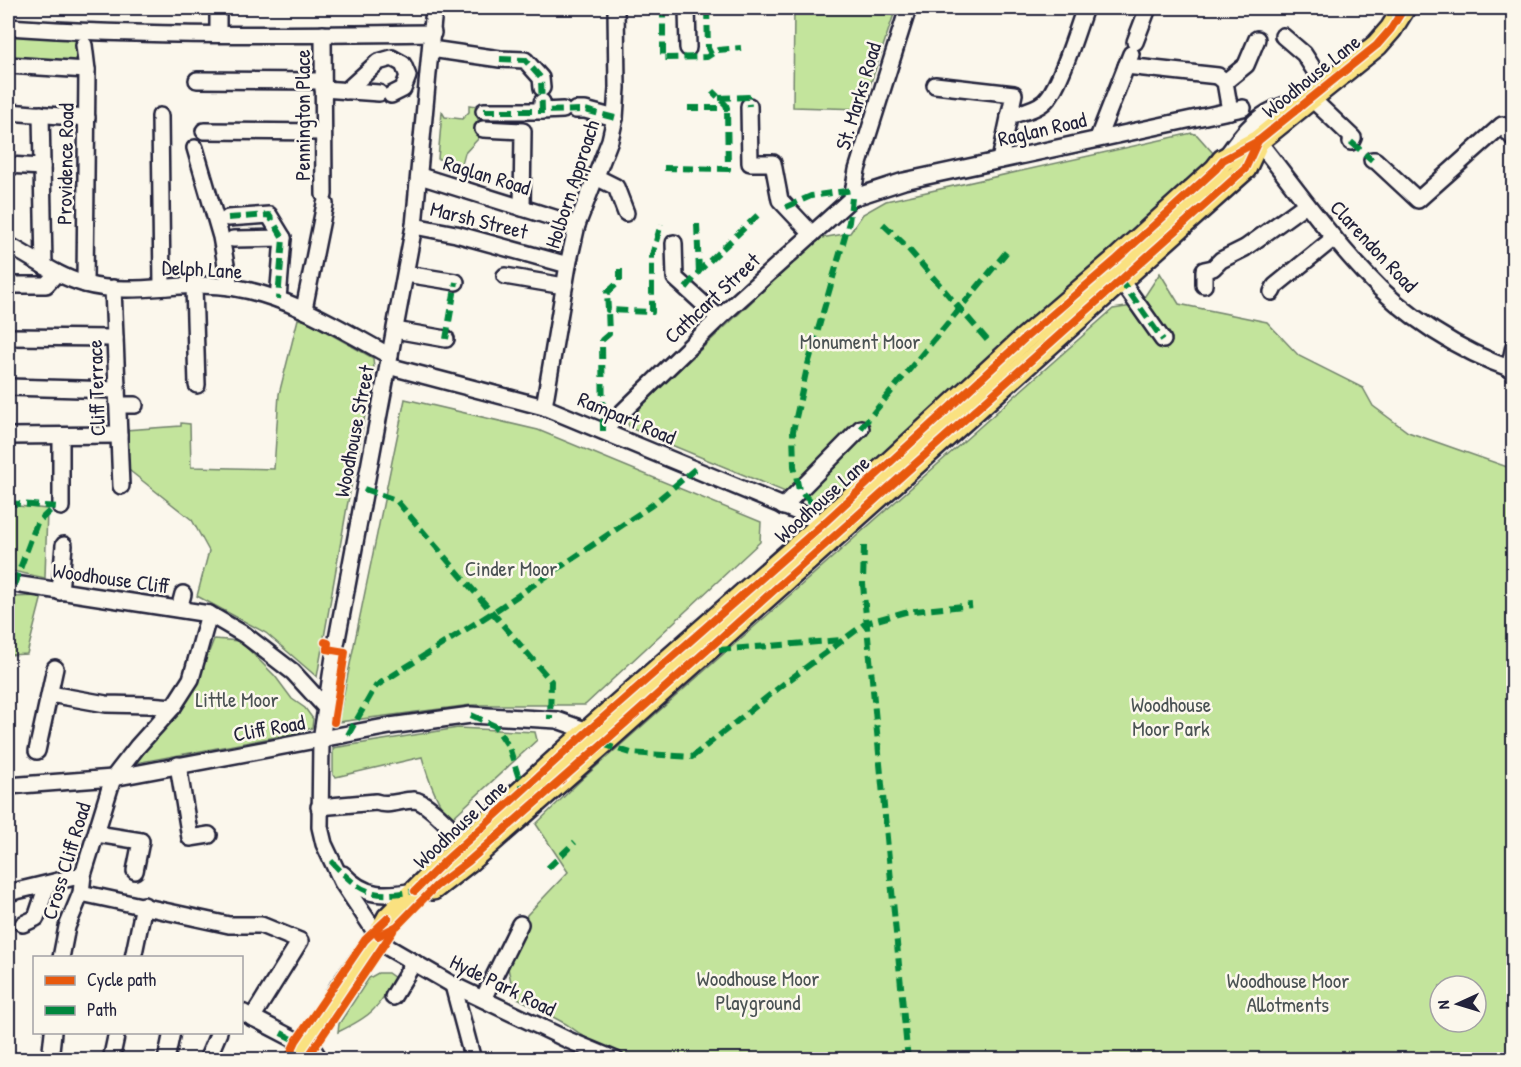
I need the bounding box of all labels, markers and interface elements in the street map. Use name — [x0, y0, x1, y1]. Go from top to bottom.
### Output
street label: Woodhouse Lane — [1256, 27, 1366, 125]
street label: St. Marks Road — [828, 39, 888, 153]
street label: Pennington Place — [288, 49, 317, 181]
street label: Providence Road — [49, 103, 81, 225]
street label: Raglan Road — [995, 105, 1089, 153]
street label: Holborn Approach — [538, 116, 606, 252]
street label: Raglan Road — [440, 148, 534, 202]
street label: Clarendon Road — [1324, 193, 1424, 299]
street label: Marsh Street — [427, 194, 531, 246]
street label: Cathcart Street — [658, 246, 767, 350]
street label: Delph Lane — [161, 252, 243, 286]
park label: Monument Moor — [800, 327, 920, 356]
street label: Cliff Terrace — [80, 339, 112, 437]
street label: Woodhouse Street — [327, 362, 381, 499]
street label: Rampart Road — [574, 384, 680, 452]
street label: Woodhouse Lane — [768, 448, 876, 550]
park label: Cinder Moor — [465, 554, 557, 583]
street label: Woodhouse Cliff — [51, 555, 171, 601]
park label: Little Moor — [195, 685, 279, 714]
park label: Woodhouse Moor Park — [1131, 690, 1211, 743]
street label: Cliff Road — [231, 707, 307, 749]
street label: Woodhouse Lane — [407, 773, 513, 875]
street label: Cross Cliff Road — [34, 799, 98, 923]
street label: Hyde Park Road — [445, 947, 561, 1023]
legend — [33, 956, 243, 1034]
park label: Woodhouse Moor Playground — [697, 964, 819, 1017]
park label: Woodhouse Moor Allotments — [1227, 966, 1349, 1019]
text: Cycle path — [87, 967, 157, 992]
north arrow — [1428, 974, 1488, 1034]
text: Path — [87, 997, 117, 1022]
text: N — [1432, 1000, 1454, 1010]

